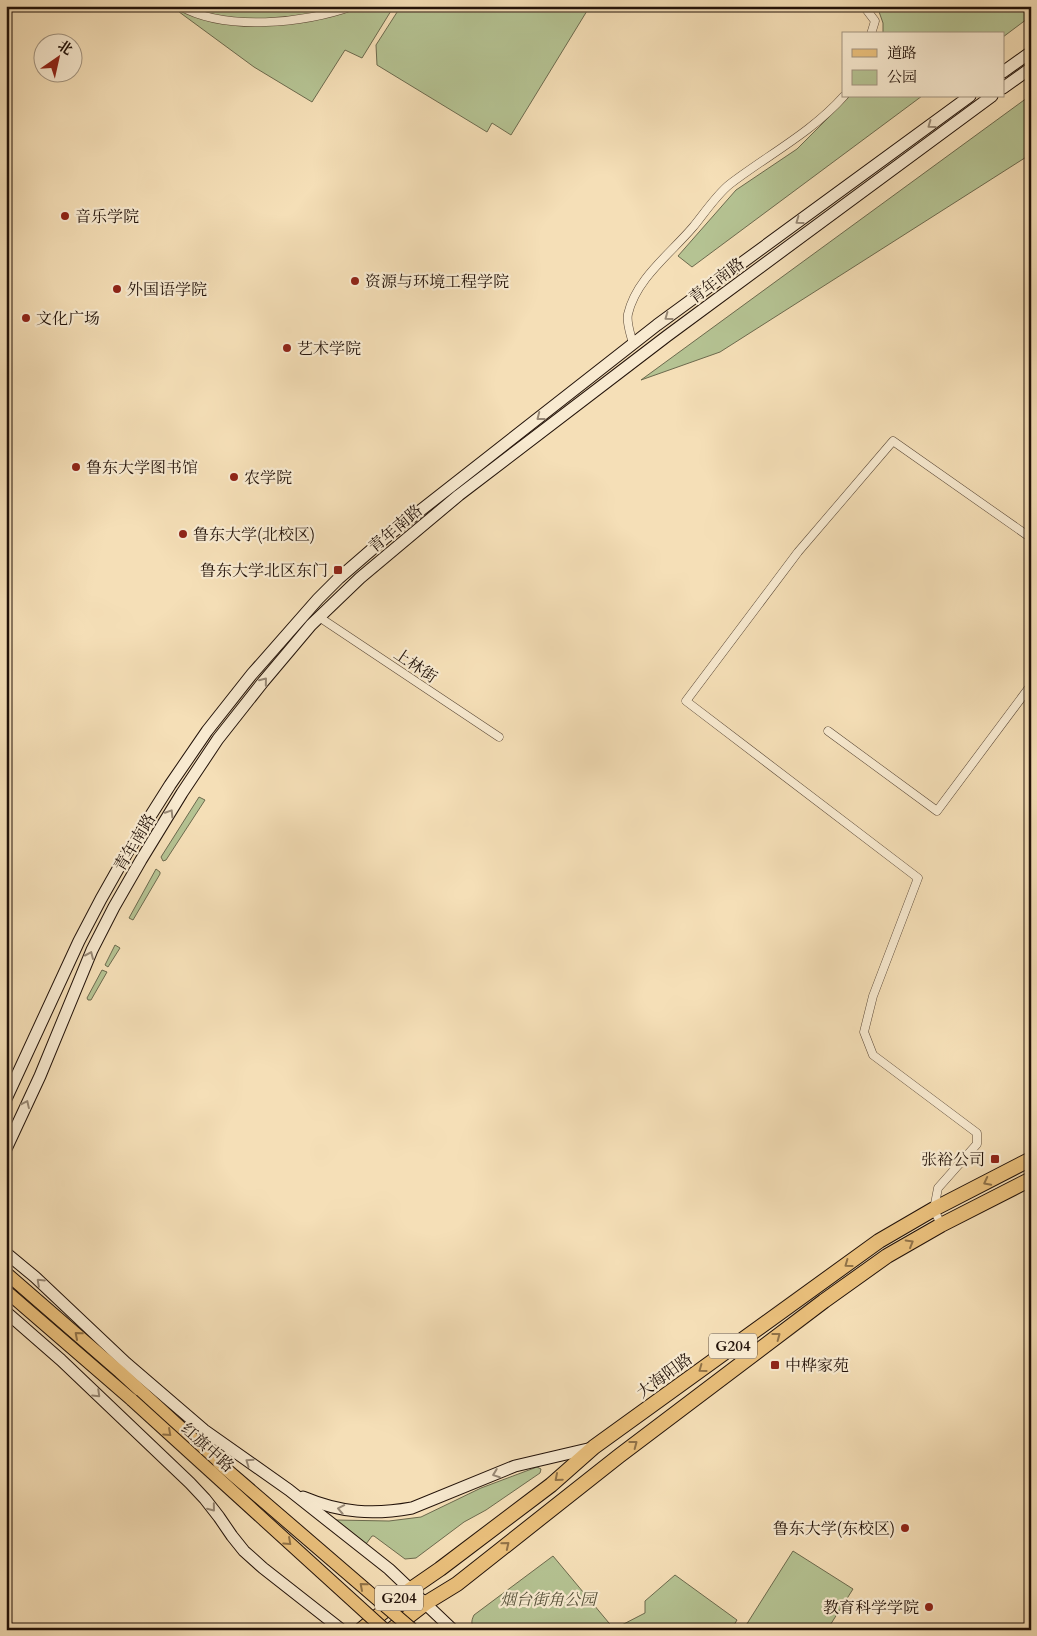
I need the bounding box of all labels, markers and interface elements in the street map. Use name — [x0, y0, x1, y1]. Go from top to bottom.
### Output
north arrow — [32, 32, 82, 82]
legend — [842, 32, 1004, 98]
text: 北 — [54, 36, 76, 59]
text: 道路 — [887, 43, 917, 63]
text: 公园 — [887, 67, 917, 87]
one-way arrow — [927, 119, 937, 128]
place label: 音乐学院 — [75, 206, 139, 228]
marker: 音乐学院 — [59, 210, 71, 222]
one-way arrow — [796, 215, 805, 223]
street label: 青年南路 — [684, 253, 749, 309]
place label: 资源与环境工程学院 — [365, 271, 509, 293]
marker: 资源与环境工程学院 — [349, 275, 361, 287]
place label: 外国语学院 — [127, 279, 207, 301]
marker: 外国语学院 — [111, 283, 123, 295]
place label: 文化广场 — [36, 308, 100, 330]
one-way arrow — [664, 311, 674, 320]
marker: 文化广场 — [20, 312, 32, 324]
place label: 艺术学院 — [297, 338, 361, 360]
marker: 艺术学院 — [281, 342, 293, 354]
one-way arrow — [537, 411, 546, 419]
place label: 鲁东大学图书馆 — [86, 457, 198, 479]
marker: 鲁东大学图书馆 — [70, 461, 82, 473]
place label: 农学院 — [244, 467, 292, 489]
marker: 农学院 — [228, 471, 240, 483]
street label: 青年南路 — [364, 500, 427, 558]
place label: 鲁东大学(北校区) — [193, 524, 315, 546]
marker: 鲁东大学(北校区) — [177, 528, 189, 540]
place label: 鲁东大学北区东门 — [200, 560, 328, 582]
marker: 鲁东大学北区东门 — [332, 564, 344, 576]
street label: 上林街 — [389, 643, 441, 688]
one-way arrow — [258, 678, 266, 687]
street label: 青年南路 — [109, 809, 161, 876]
one-way arrow — [163, 810, 173, 819]
one-way arrow — [84, 951, 95, 960]
one-way arrow — [20, 1100, 31, 1109]
place label: 张裕公司 — [921, 1149, 985, 1171]
marker: 张裕公司 — [989, 1153, 1001, 1165]
one-way arrow — [984, 1176, 993, 1186]
one-way arrow — [905, 1239, 914, 1249]
one-way arrow — [844, 1258, 854, 1267]
one-way arrow — [36, 1279, 45, 1288]
one-way arrow — [74, 1332, 83, 1341]
road number: G204 — [709, 1334, 757, 1358]
one-way arrow — [771, 1334, 780, 1342]
street label: 大海阳路 — [632, 1348, 697, 1404]
place label: 中桦家苑 — [785, 1355, 849, 1377]
marker: 中桦家苑 — [769, 1359, 781, 1371]
one-way arrow — [698, 1363, 708, 1372]
one-way arrow — [91, 1388, 100, 1397]
street label: 红旗中路 — [176, 1418, 238, 1477]
one-way arrow — [162, 1427, 171, 1436]
one-way arrow — [628, 1442, 637, 1450]
one-way arrow — [245, 1459, 255, 1468]
one-way arrow — [492, 1468, 501, 1478]
one-way arrow — [555, 1472, 564, 1481]
one-way arrow — [207, 1502, 215, 1511]
one-way arrow — [336, 1504, 345, 1515]
place label: 鲁东大学(东校区) — [773, 1518, 895, 1540]
marker: 鲁东大学(东校区) — [899, 1522, 911, 1534]
one-way arrow — [283, 1536, 292, 1545]
one-way arrow — [500, 1542, 509, 1550]
one-way arrow — [359, 1583, 368, 1592]
road number: G204 — [375, 1586, 423, 1610]
park label: 烟台街角公园 — [500, 1589, 599, 1611]
place label: 教育科学学院 — [823, 1597, 919, 1619]
marker: 教育科学学院 — [923, 1601, 935, 1613]

